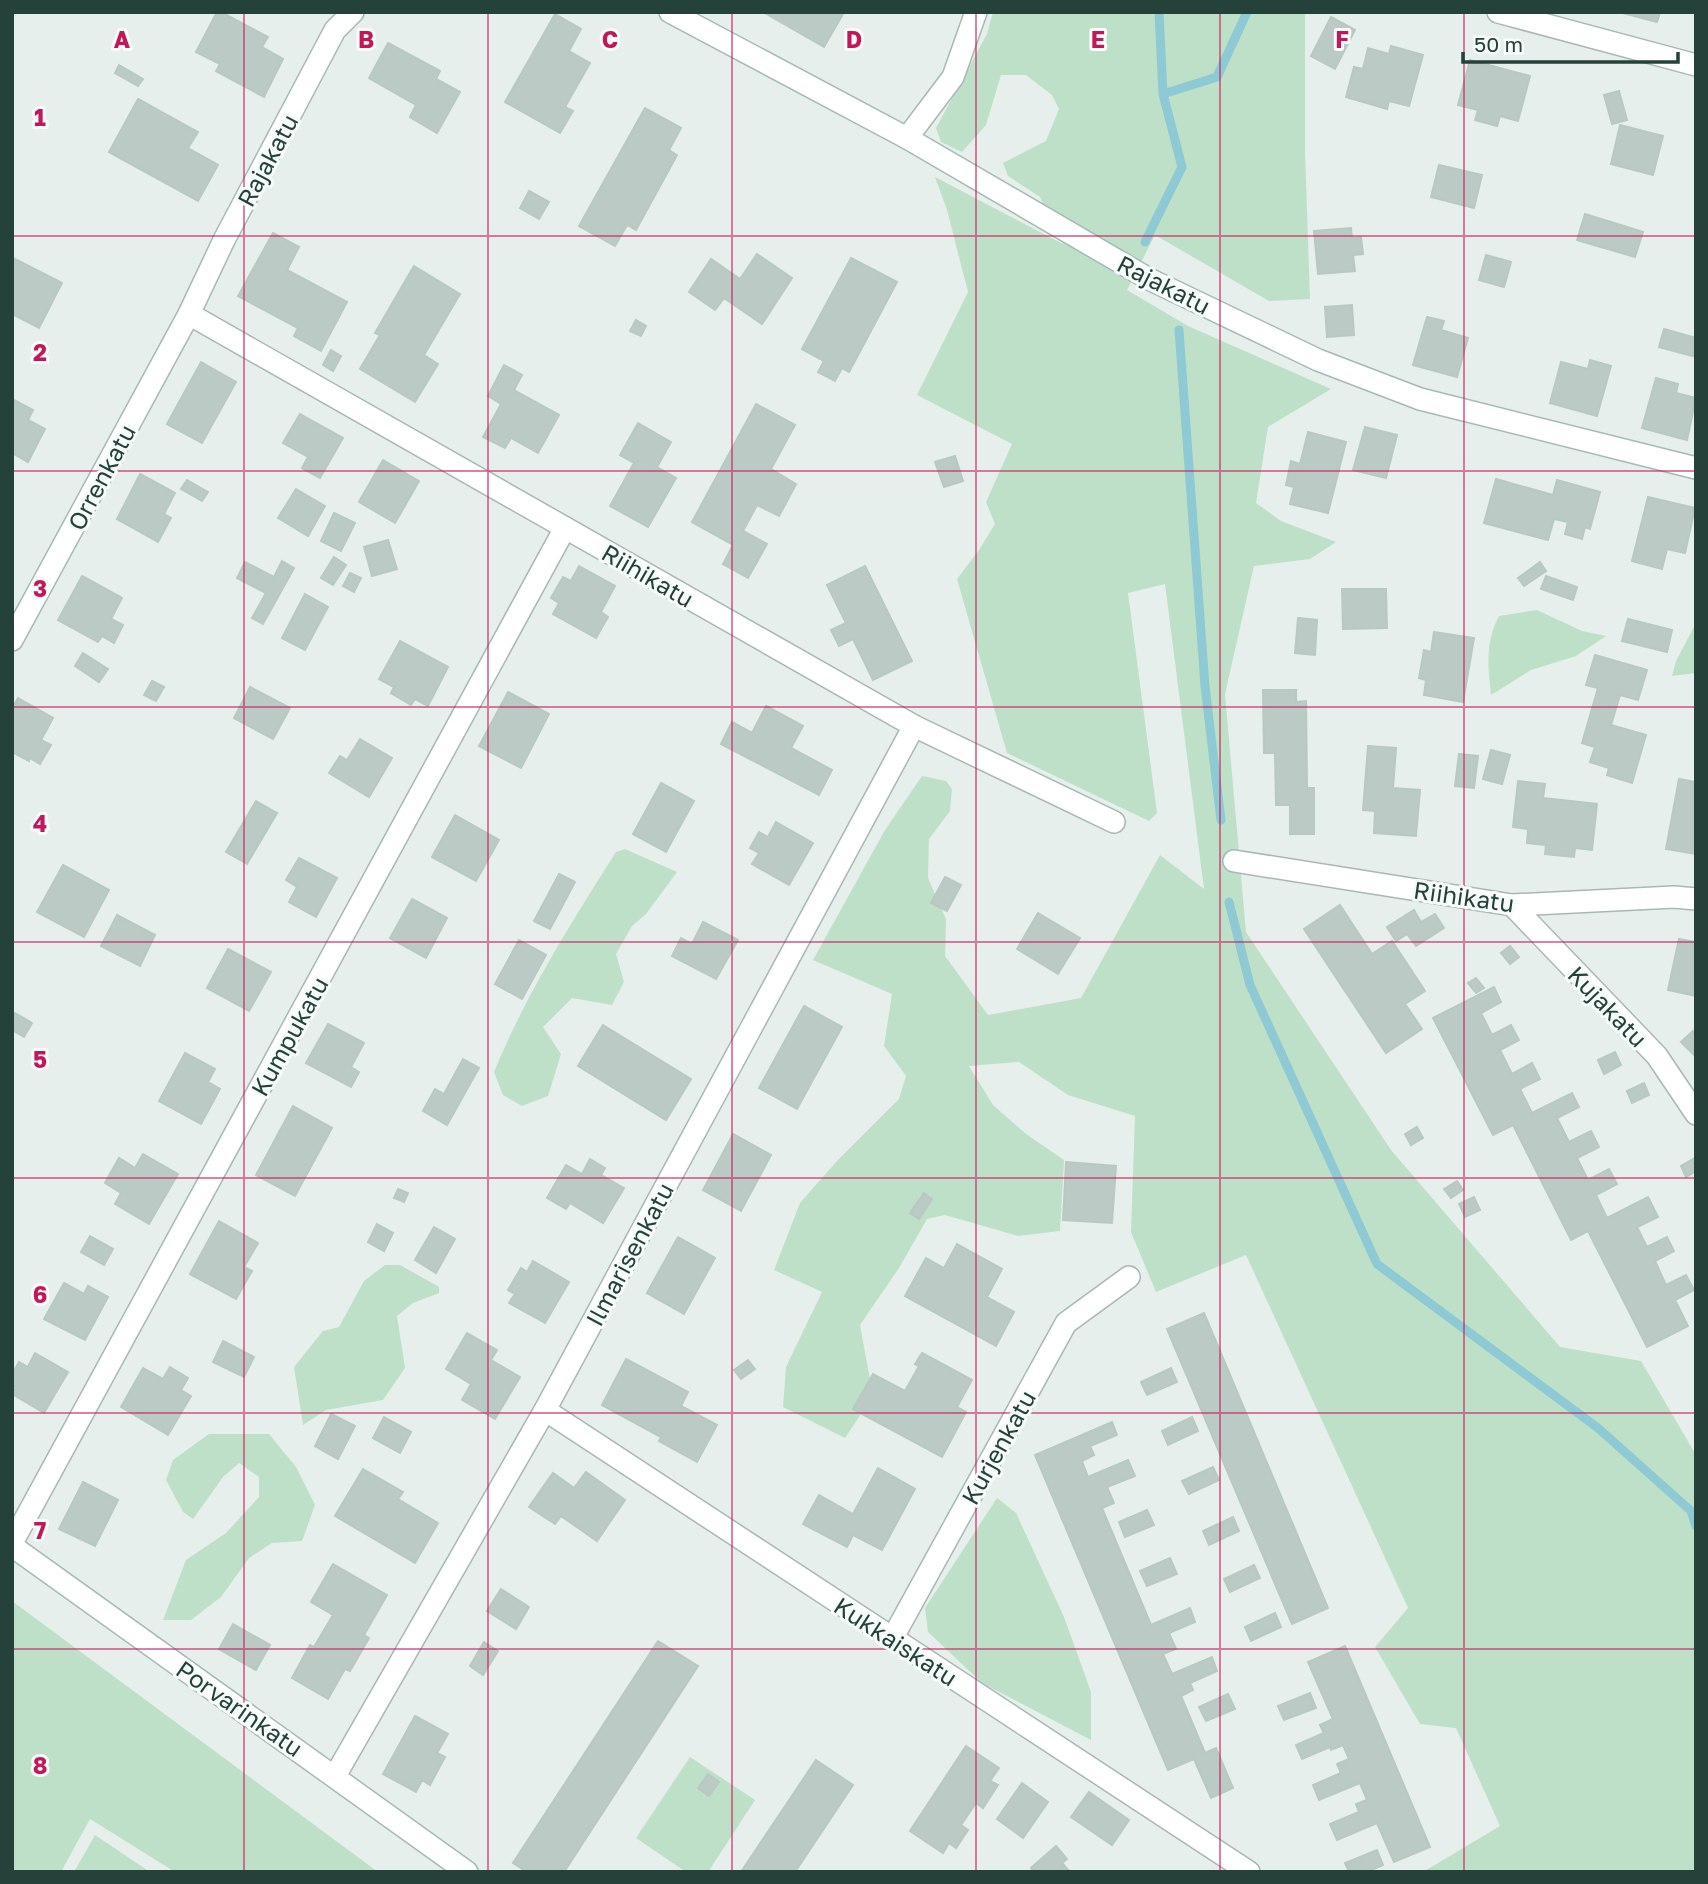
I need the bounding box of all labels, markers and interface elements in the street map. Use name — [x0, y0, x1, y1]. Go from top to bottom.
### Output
scale bar — [1463, 21, 1678, 65]
text: A — [114, 25, 131, 53]
text: B — [358, 25, 374, 53]
text: C — [602, 25, 618, 53]
text: D — [846, 25, 862, 53]
text: E — [1091, 25, 1105, 53]
text: F — [1335, 25, 1349, 53]
text: 50 m — [1474, 31, 1523, 57]
text: 1 — [34, 103, 46, 131]
street label: Rajakatu — [231, 109, 303, 211]
street label: Rajakatu — [1113, 248, 1215, 320]
text: 2 — [33, 338, 47, 366]
street label: Orrenkatu — [61, 419, 141, 535]
street label: Riihikatu — [597, 537, 699, 613]
text: 3 — [33, 574, 47, 602]
text: 4 — [33, 809, 47, 837]
street label: Riihikatu — [1412, 875, 1516, 917]
street label: Kujakatu — [1562, 959, 1654, 1053]
street label: Kumpukatu — [244, 971, 334, 1101]
text: 5 — [33, 1045, 47, 1073]
street label: Ilmarisenkatu — [579, 1177, 679, 1331]
text: 6 — [33, 1280, 47, 1308]
street label: Kurjenkatu — [955, 1385, 1041, 1509]
text: 7 — [34, 1516, 46, 1544]
street label: Kukkaiskatu — [829, 1590, 963, 1692]
street label: Porvarinkatu — [171, 1654, 309, 1762]
text: 8 — [33, 1751, 47, 1779]

